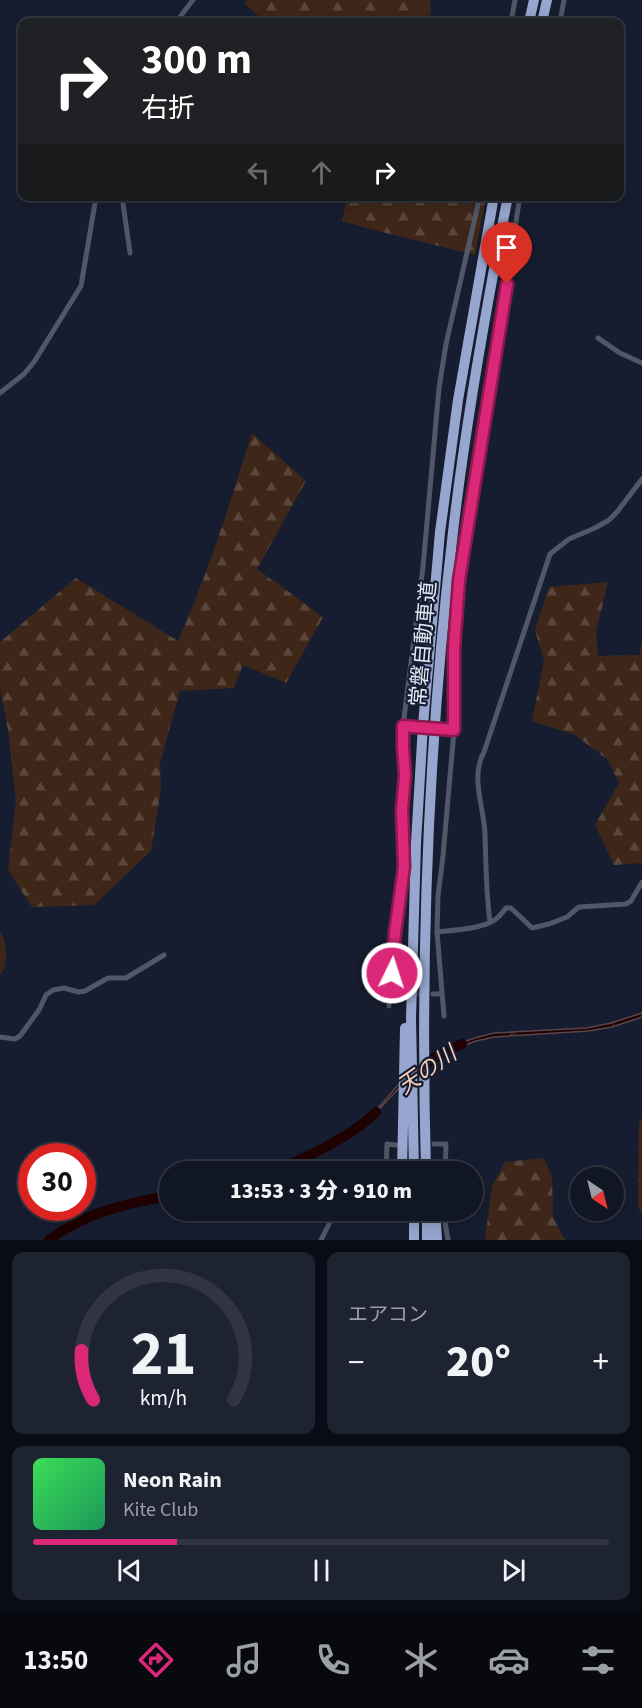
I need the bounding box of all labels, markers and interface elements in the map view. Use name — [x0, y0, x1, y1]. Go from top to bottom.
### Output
text: 300 m — [141, 30, 252, 90]
icon: right — [42, 42, 120, 120]
text: 右折 — [141, 89, 195, 128]
icon: left — [242, 156, 275, 189]
icon: ahead — [305, 156, 338, 189]
icon: right — [368, 156, 401, 189]
pin — [481, 222, 532, 284]
icon: arrive — [490, 231, 523, 264]
street label: 常磐自動車道 — [403, 580, 443, 708]
position arrow — [360, 941, 424, 1005]
water label: 天の川 — [391, 1037, 465, 1102]
speed limit sign: 30 — [18, 1143, 96, 1221]
north arrow — [570, 1167, 624, 1221]
map controls — [570, 1167, 624, 1221]
text: 13:53 · 3 分 · 910 m — [230, 1175, 412, 1207]
text: エアコン — [348, 1301, 428, 1329]
text: 21 — [131, 1310, 196, 1399]
text: 20° — [446, 1330, 511, 1394]
text: − — [348, 1339, 364, 1386]
text: + — [593, 1339, 609, 1386]
text: km/h — [140, 1383, 187, 1414]
text: Neon Rain — [123, 1464, 222, 1496]
text: Kite Club — [123, 1496, 198, 1524]
icon: previous — [113, 1554, 146, 1587]
icon: pause — [305, 1554, 338, 1587]
icon: next — [497, 1554, 530, 1587]
icon: directions — [135, 1639, 177, 1681]
icon: music — [223, 1639, 265, 1681]
icon: phone — [312, 1639, 354, 1681]
icon: climate — [400, 1639, 442, 1681]
icon: car — [488, 1639, 530, 1681]
icon: filters — [577, 1639, 619, 1681]
text: 13:50 — [23, 1641, 88, 1680]

